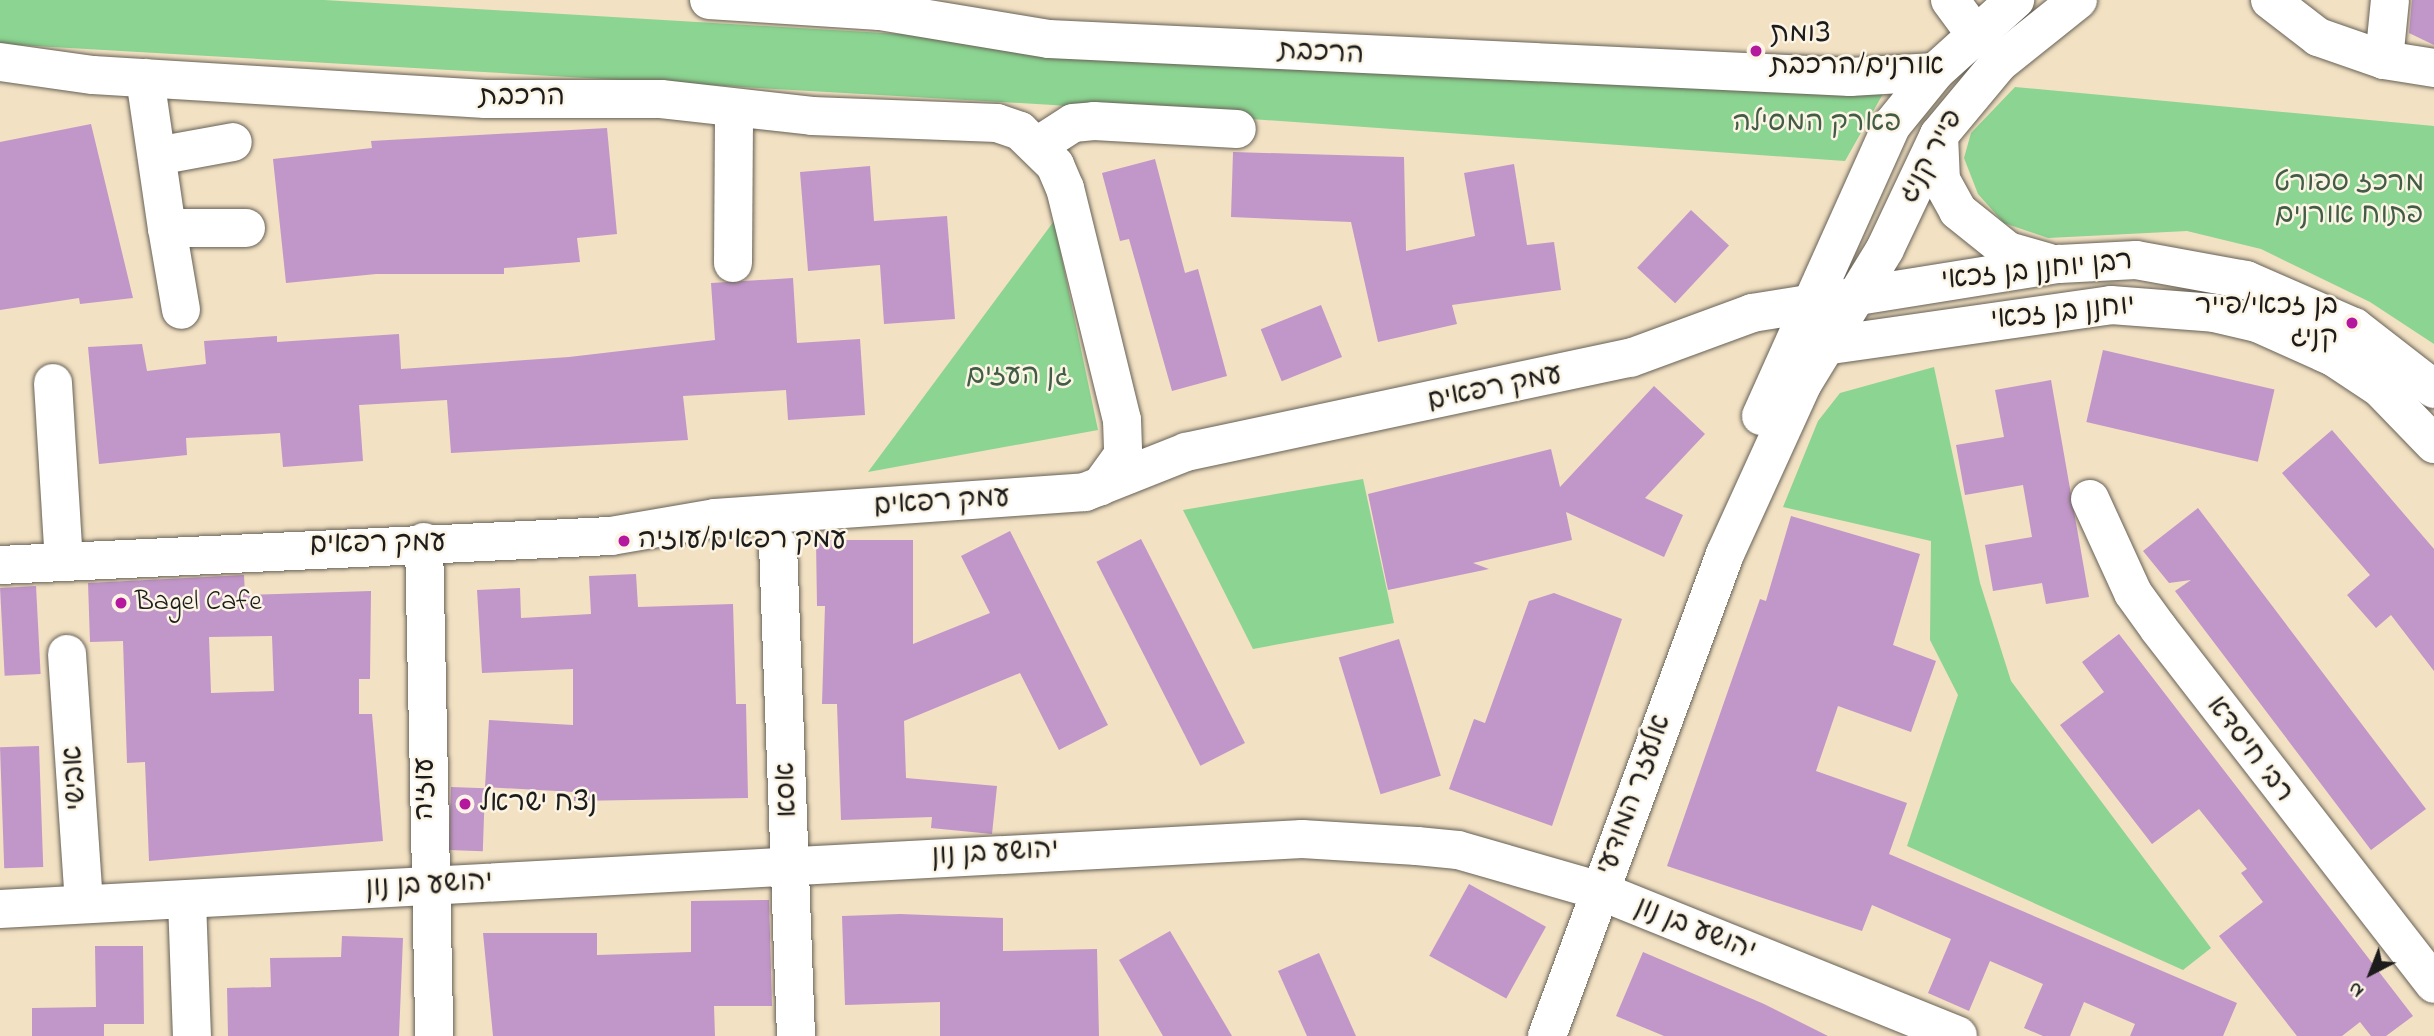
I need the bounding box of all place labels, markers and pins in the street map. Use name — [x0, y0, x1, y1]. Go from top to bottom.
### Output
place label: צומת אורנים/הרכבת — [1770, 18, 1944, 84]
marker: צומת אורנים/הרכבת — [1748, 43, 1764, 59]
place label: בן זכאי/פייר קניג — [2195, 290, 2338, 356]
marker: בן זכאי/פייר קניג — [2344, 315, 2360, 331]
place label: עמק רפאים/עוזיה — [638, 524, 847, 558]
marker: עמק רפאים/עוזיה — [616, 533, 632, 549]
place label: Bagel Cafe — [135, 586, 262, 620]
marker: Bagel Cafe — [113, 595, 129, 611]
place label: נצח ישראל — [479, 787, 597, 821]
marker: נצח ישראל — [457, 796, 473, 812]

